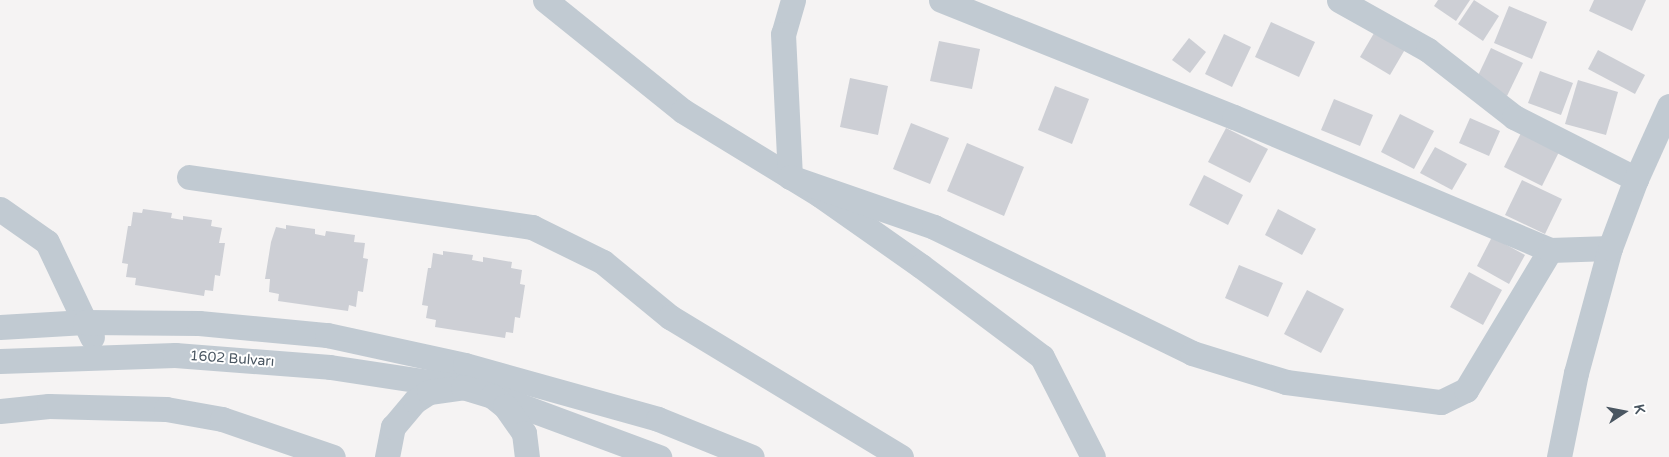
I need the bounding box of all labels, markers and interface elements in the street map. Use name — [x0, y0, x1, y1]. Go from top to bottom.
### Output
street label: 1602 Bulvarı — [189, 348, 275, 370]
north arrow — [1599, 387, 1649, 437]
text: K — [1630, 403, 1648, 415]

